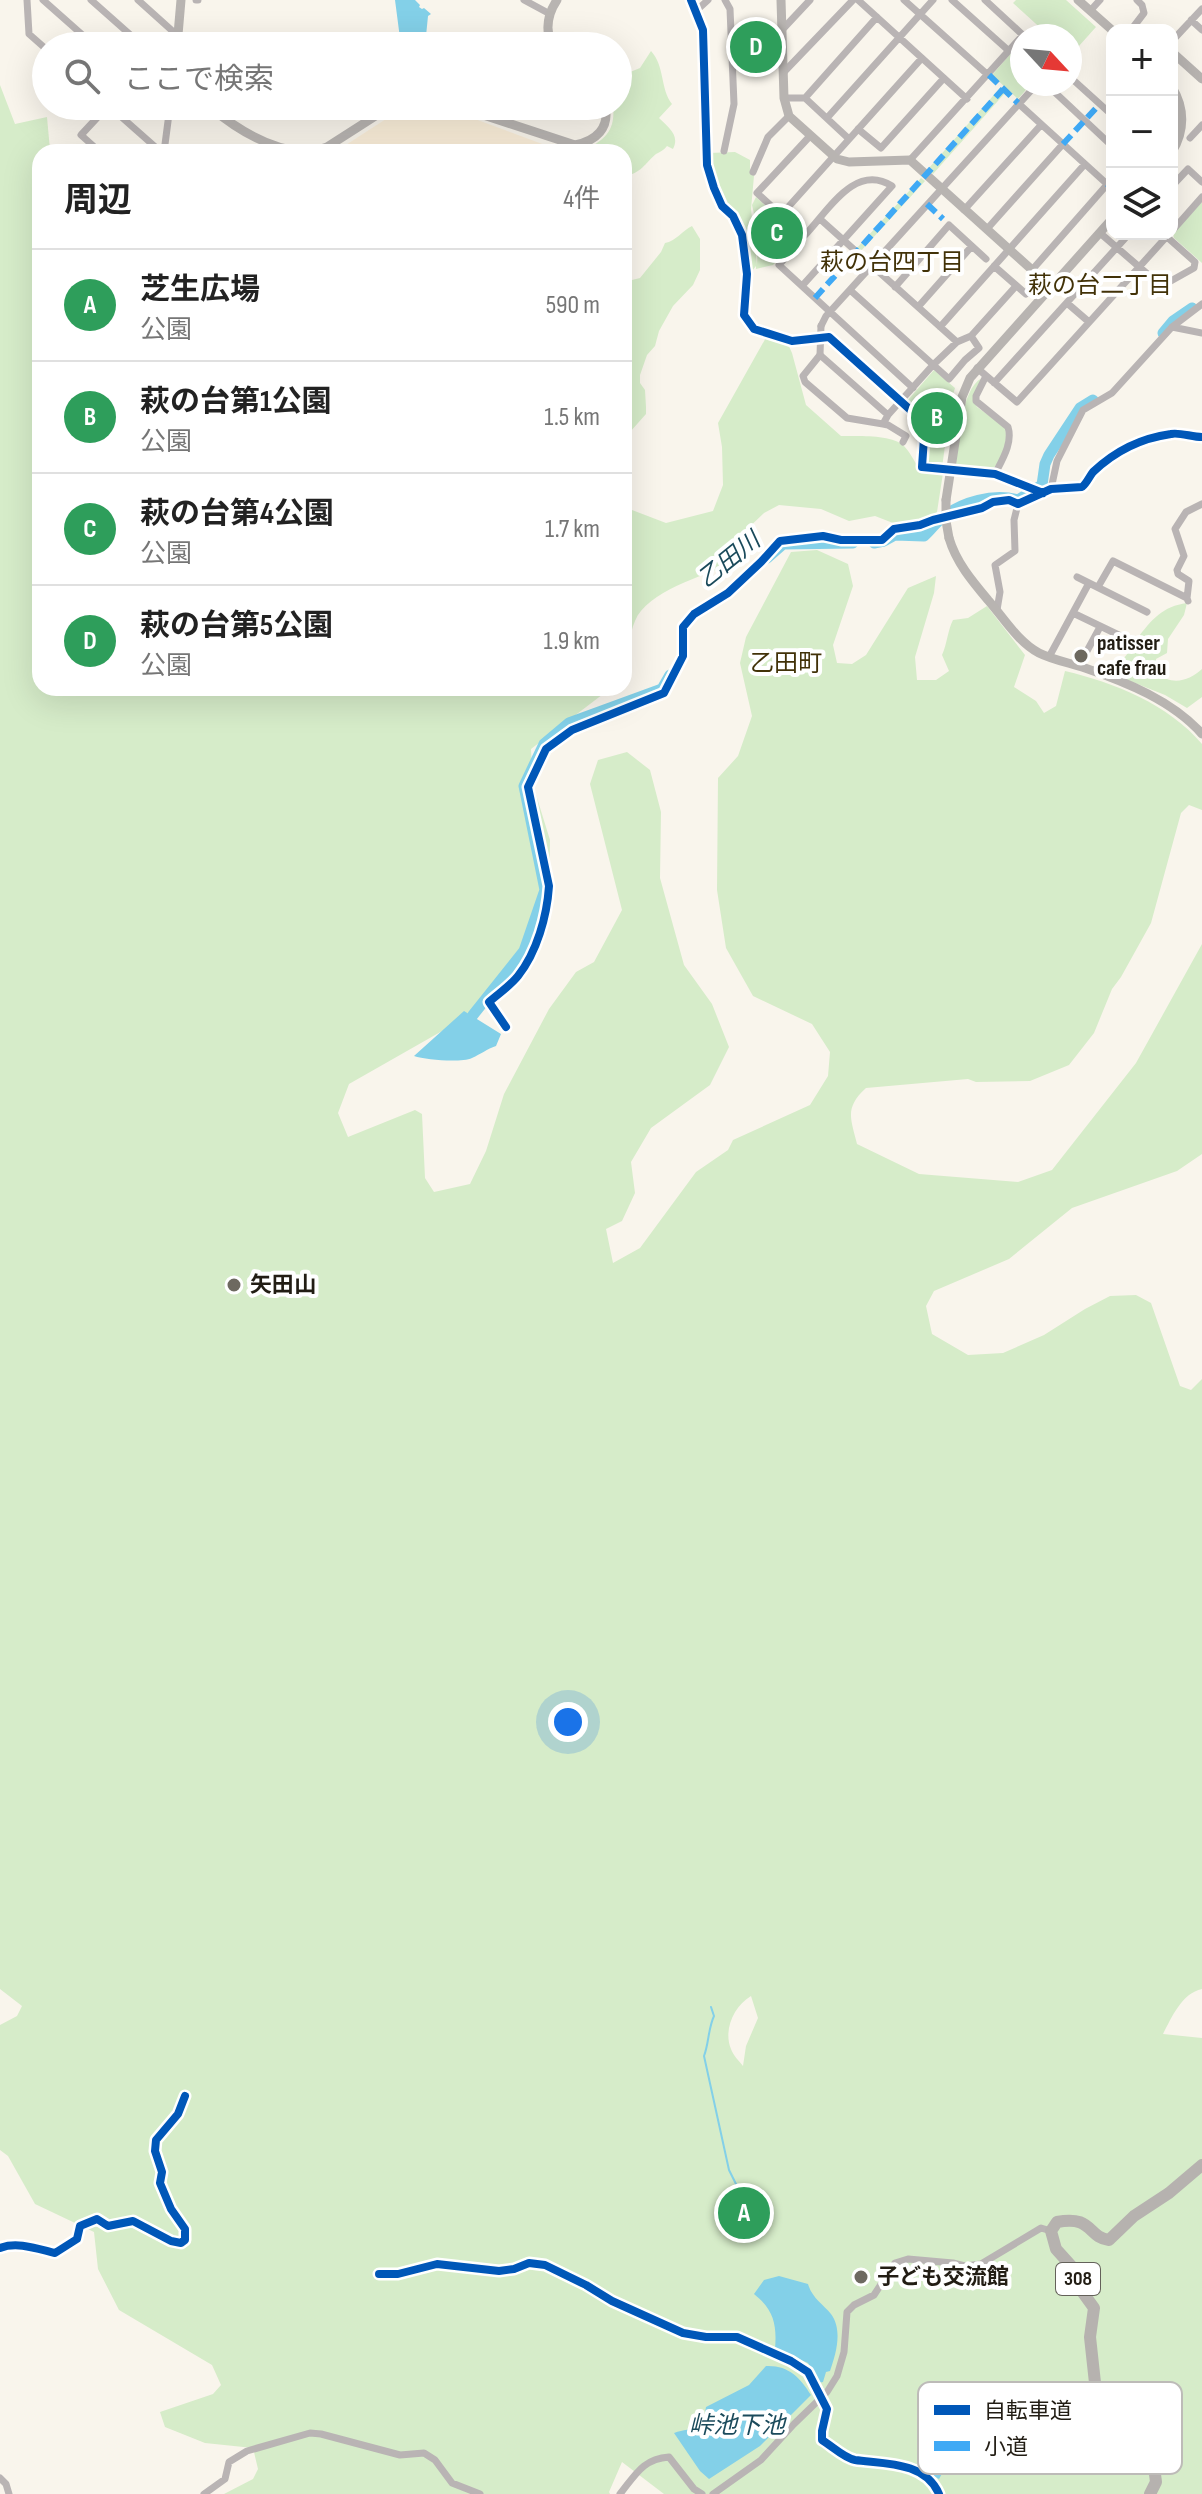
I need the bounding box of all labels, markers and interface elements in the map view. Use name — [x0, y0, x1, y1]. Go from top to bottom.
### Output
pin: D — [730, 17, 782, 77]
north arrow — [1010, 24, 1082, 96]
map controls — [1106, 24, 1178, 240]
button: + — [1106, 24, 1178, 96]
search box — [32, 32, 632, 120]
icon: search — [60, 54, 104, 98]
text: ここで検索 — [124, 62, 274, 98]
button: − — [1106, 96, 1178, 168]
button: layers — [1106, 168, 1178, 240]
text: 周辺 — [64, 180, 132, 221]
text: 4件 — [563, 184, 600, 215]
pin: C — [751, 203, 803, 263]
district label: 萩の台四丁目 — [820, 248, 964, 277]
district label: 萩の台二丁目 — [1028, 271, 1172, 300]
text: 芝生広場 — [140, 272, 260, 308]
text: A — [84, 290, 96, 321]
text: 590 m — [546, 290, 600, 321]
text: 公園 — [140, 315, 192, 346]
text: 萩の台第1公園 — [140, 384, 332, 420]
pin: B — [911, 388, 963, 448]
text: B — [84, 402, 96, 433]
text: 1.5 km — [544, 402, 600, 433]
text: 公園 — [140, 427, 192, 458]
text: 萩の台第4公園 — [140, 496, 334, 532]
text: C — [83, 514, 97, 545]
text: 1.7 km — [545, 514, 600, 545]
water label: 乙田川 — [692, 524, 768, 594]
text: 公園 — [140, 539, 192, 570]
text: 萩の台第5公園 — [140, 608, 333, 644]
text: D — [83, 626, 97, 657]
text: 1.9 km — [544, 626, 600, 657]
place label: patisser cafe frau — [1097, 630, 1166, 682]
marker: patisser cafe frau — [1072, 647, 1090, 665]
district label: 乙田町 — [750, 649, 822, 678]
text: 公園 — [140, 651, 192, 682]
place label: 矢田山 — [250, 1272, 316, 1299]
marker: 矢田山 — [225, 1276, 243, 1294]
your location — [548, 1702, 588, 1742]
pin: A — [718, 2183, 770, 2243]
road number: 308 — [1056, 2263, 1100, 2295]
place label: 子ども交流館 — [877, 2264, 1009, 2291]
marker: 子ども交流館 — [852, 2268, 870, 2286]
legend — [918, 2382, 1182, 2474]
text: 自転車道 — [984, 2398, 1072, 2425]
water label: 峠池下池 — [689, 2411, 787, 2440]
text: 小道 — [984, 2434, 1028, 2461]

